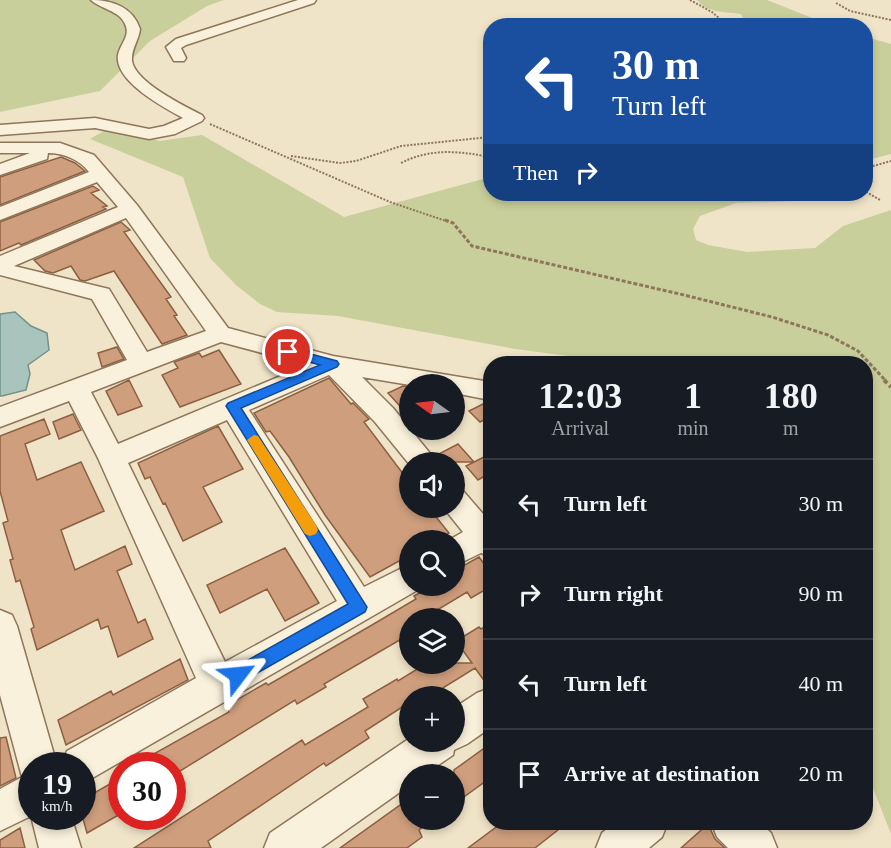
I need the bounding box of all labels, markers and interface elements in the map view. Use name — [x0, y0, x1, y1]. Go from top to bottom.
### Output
icon: left — [513, 42, 591, 120]
text: 30 m — [612, 42, 700, 88]
text: Turn left — [612, 91, 706, 121]
icon: right — [570, 156, 603, 189]
text: Then — [513, 160, 558, 185]
pin — [262, 326, 313, 377]
icon: arrive — [271, 335, 304, 368]
north arrow — [399, 374, 465, 440]
map controls — [399, 374, 465, 830]
text: 12:03 — [538, 376, 622, 416]
text: 1 — [684, 376, 702, 416]
text: 180 — [764, 376, 818, 416]
text: Arrival — [551, 417, 609, 439]
text: min — [677, 417, 709, 439]
text: m — [783, 417, 799, 439]
button: sound — [399, 452, 465, 518]
icon: left — [513, 488, 546, 521]
text: Turn left — [564, 491, 647, 516]
text: 30 m — [798, 491, 843, 516]
button: search — [399, 530, 465, 596]
icon: right — [513, 578, 546, 611]
text: Turn right — [564, 581, 663, 606]
text: 90 m — [798, 581, 843, 606]
button: layers — [399, 608, 465, 674]
position arrow — [206, 643, 270, 707]
icon: left — [513, 668, 546, 701]
text: Turn left — [564, 671, 647, 696]
text: 40 m — [798, 671, 843, 696]
button: + — [399, 686, 465, 752]
speed limit sign: 30 — [108, 752, 186, 830]
icon: arrive — [513, 758, 546, 791]
text: Arrive at destination — [564, 761, 760, 786]
text: 20 m — [798, 761, 843, 786]
button: − — [399, 764, 465, 830]
text: 19 — [42, 767, 72, 800]
text: km/h — [42, 798, 72, 814]

